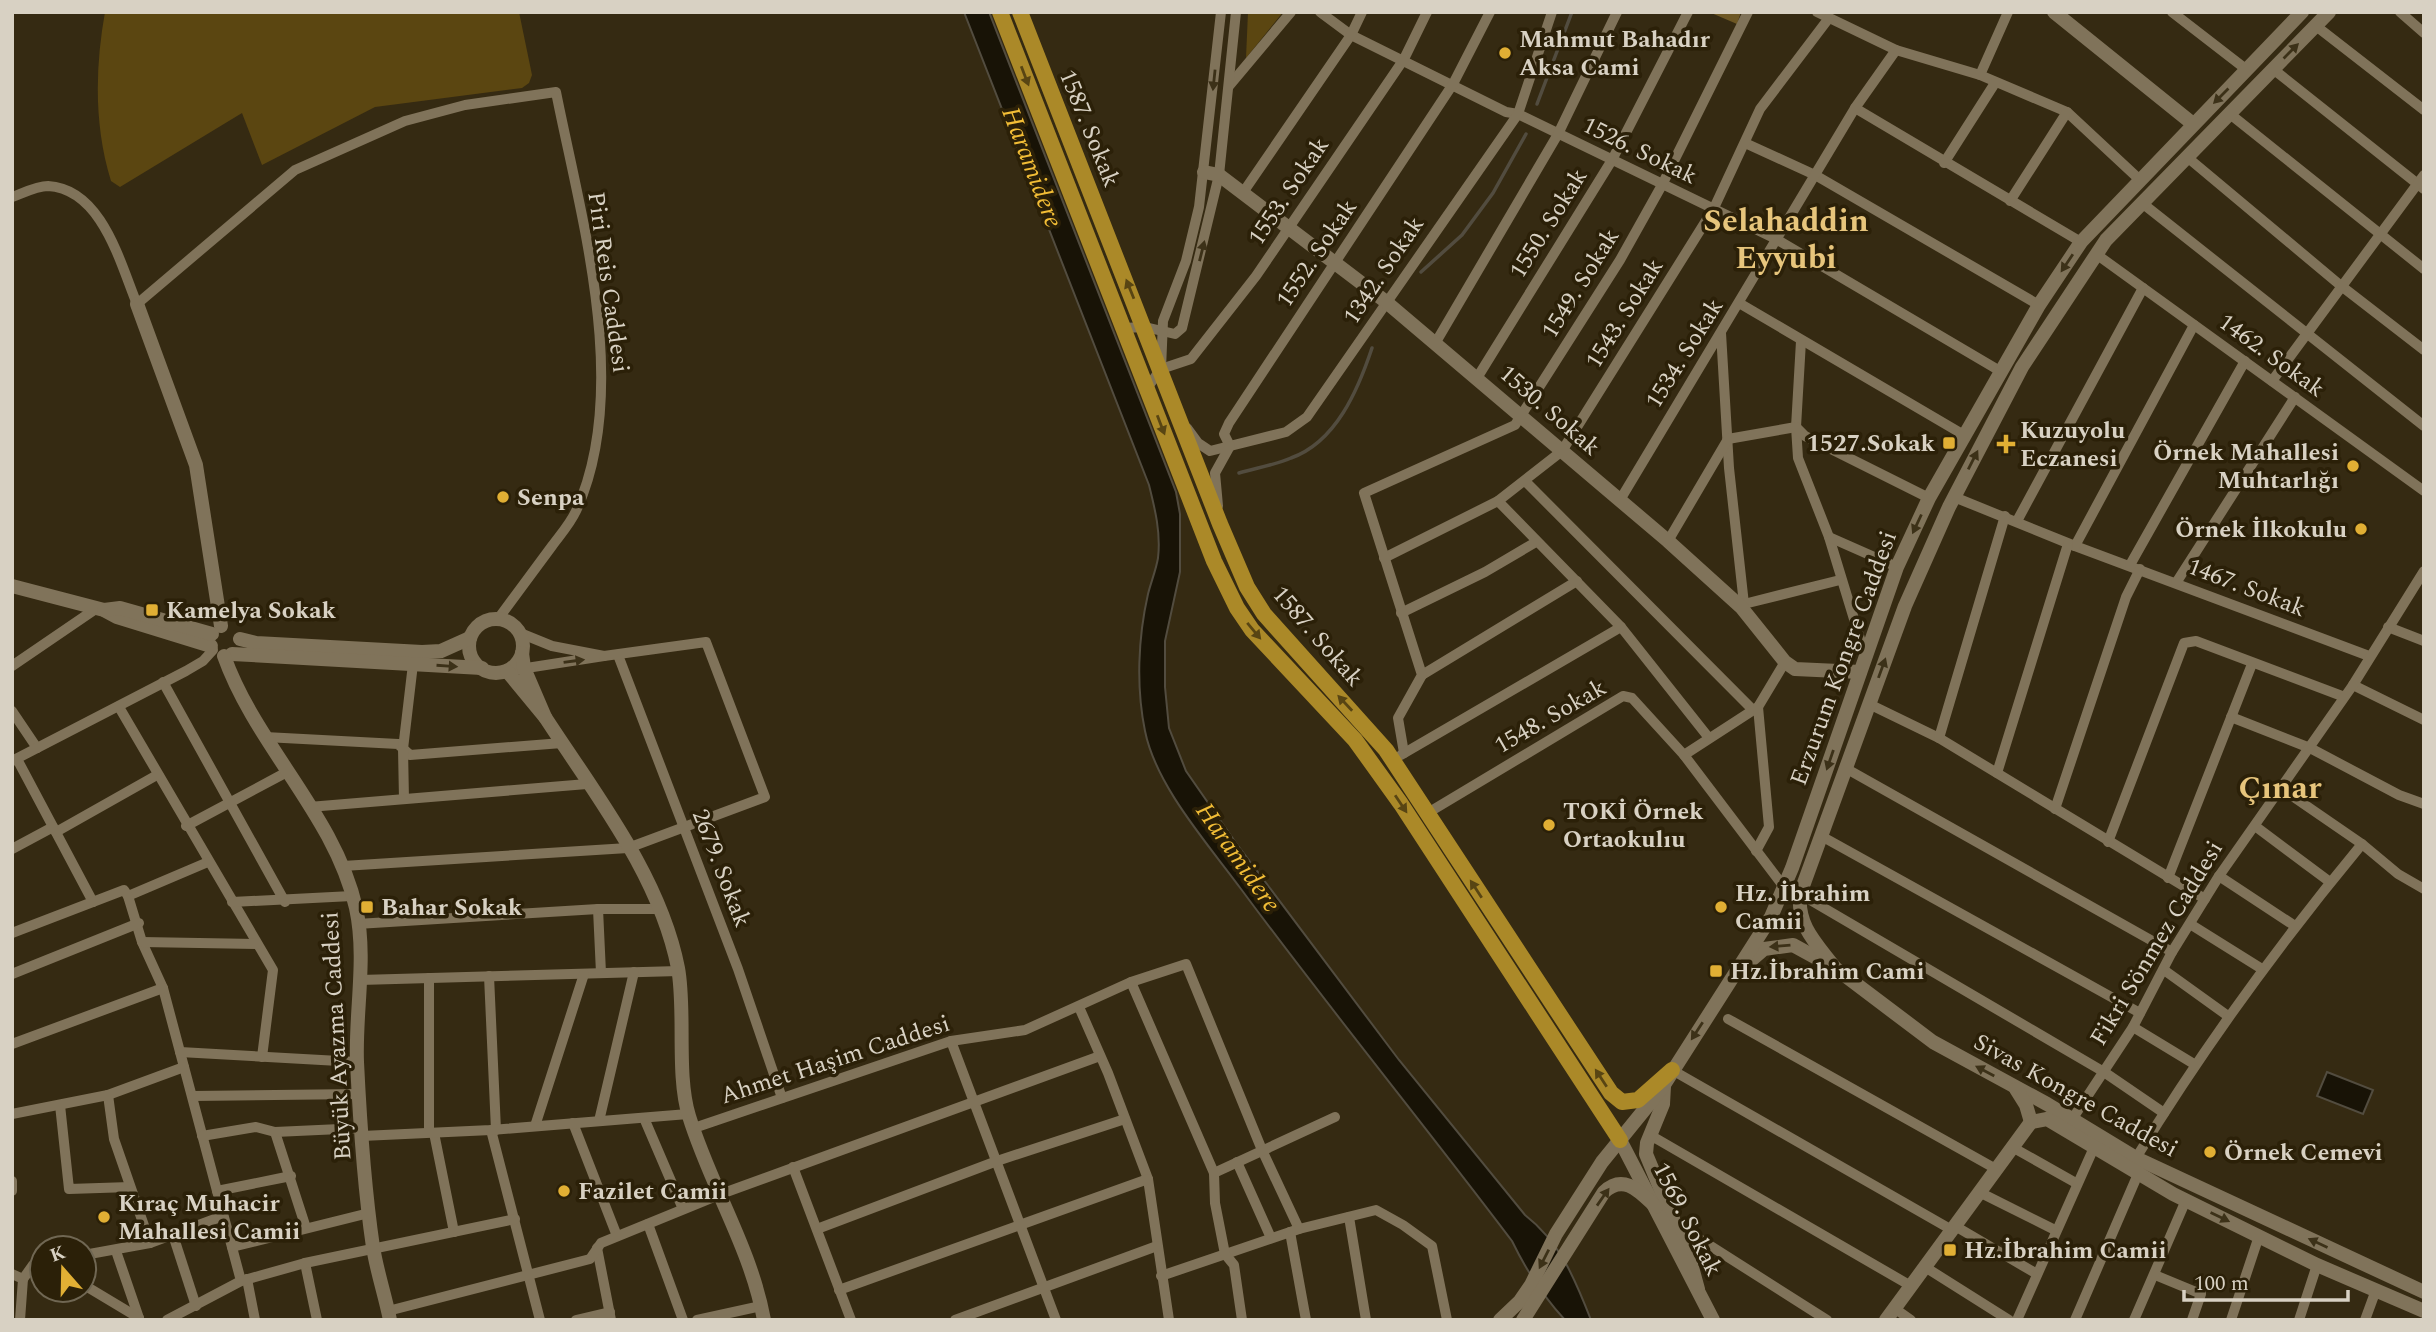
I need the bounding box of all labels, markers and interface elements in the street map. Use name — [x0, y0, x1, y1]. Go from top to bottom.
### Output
place label: Mahmut Bahadır Aksa Cami — [1519, 22, 1711, 86]
one-way arrow — [2282, 43, 2299, 60]
marker: Mahmut Bahadır Aksa Cami — [1497, 45, 1513, 61]
street label: 1587. Sokak — [1049, 64, 1129, 193]
one-way arrow — [1020, 65, 1031, 86]
one-way arrow — [1208, 69, 1219, 91]
one-way arrow — [2212, 88, 2229, 105]
water label: Haramidere — [991, 101, 1073, 234]
street label: 1526. Sokak — [1576, 107, 1703, 194]
street label: 1553. Sokak — [1239, 130, 1338, 253]
street label: 1550. Sokak — [1501, 161, 1597, 286]
street label: Piri Reis Caddesi — [577, 189, 639, 375]
street label: 1552. Sokak — [1267, 192, 1366, 315]
district label: Selahaddin Eyyubi — [1703, 197, 1869, 283]
street label: 1342. Sokak — [1334, 209, 1433, 332]
street label: 1549. Sokak — [1533, 221, 1629, 346]
one-way arrow — [1197, 240, 1208, 262]
street label: 1543. Sokak — [1577, 251, 1673, 376]
one-way arrow — [2061, 254, 2074, 273]
one-way arrow — [1125, 278, 1136, 299]
street label: 1534. Sokak — [1637, 291, 1733, 416]
street label: 1462. Sokak — [2211, 305, 2332, 407]
street label: 1530. Sokak — [1491, 356, 1608, 465]
place label: Kuzuyolu Eczanesi — [2020, 413, 2125, 477]
one-way arrow — [1156, 414, 1167, 435]
place label: 1527.Sokak — [1806, 426, 1936, 462]
marker: 1527.Sokak — [1941, 435, 1957, 451]
place label: Örnek Mahallesi Muhtarlığı — [2153, 435, 2339, 499]
marker: Kuzuyolu Eczanesi — [1998, 436, 2014, 452]
one-way arrow — [1967, 450, 1978, 470]
marker: Örnek Mahallesi Muhtarlığı — [2345, 458, 2361, 474]
place label: Senpa — [517, 480, 585, 516]
marker: Senpa — [495, 489, 511, 505]
place label: Örnek İlkokulu — [2175, 512, 2347, 548]
one-way arrow — [1911, 514, 1922, 534]
marker: Örnek İlkokulu — [2353, 521, 2369, 537]
street label: Erzurum Kongre Caddesi — [1781, 526, 1907, 791]
street label: 1467. Sokak — [2182, 549, 2311, 627]
street label: 1587. Sokak — [1263, 578, 1372, 695]
place label: Kamelya Sokak — [166, 593, 337, 629]
marker: Kamelya Sokak — [144, 602, 160, 618]
one-way arrow — [1246, 623, 1261, 640]
one-way arrow — [563, 655, 585, 666]
one-way arrow — [1877, 658, 1888, 679]
one-way arrow — [436, 661, 458, 672]
street label: 1548. Sokak — [1488, 670, 1613, 764]
one-way arrow — [1338, 695, 1354, 712]
one-way arrow — [1824, 750, 1835, 771]
district label: Çınar — [2238, 764, 2322, 813]
water label: Haramidere — [1185, 794, 1291, 921]
place label: TOKİ Örnek Ortaokulıu — [1563, 794, 1704, 858]
one-way arrow — [1394, 795, 1408, 813]
street label: 2679. Sokak — [682, 804, 760, 933]
marker: TOKİ Örnek Ortaokulıu — [1541, 817, 1557, 833]
street label: Fikri Sönmez Caddesi — [2081, 834, 2233, 1053]
place label: Hz. İbrahim Camii — [1735, 876, 1871, 940]
one-way arrow — [1469, 879, 1482, 898]
place label: Bahar Sokak — [381, 890, 523, 926]
marker: Bahar Sokak — [359, 899, 375, 915]
marker: Hz. İbrahim Camii — [1713, 899, 1729, 915]
street label: Büyük Ayazma Caddesi — [313, 911, 361, 1161]
one-way arrow — [1769, 941, 1791, 952]
place label: Hz.İbrahim Cami — [1730, 954, 1924, 990]
marker: Hz.İbrahim Cami — [1708, 963, 1724, 979]
street label: Ahmet Haşim Caddesi — [716, 1006, 955, 1114]
one-way arrow — [1691, 1022, 1704, 1041]
street label: Sivas Kongre Caddesi — [1967, 1025, 2184, 1167]
one-way arrow — [1975, 1065, 1995, 1077]
one-way arrow — [1595, 1069, 1608, 1088]
place label: Örnek Cemevi — [2224, 1135, 2383, 1171]
marker: Örnek Cemevi — [2202, 1144, 2218, 1160]
street label: 1569. Sokak — [1643, 1156, 1731, 1283]
place label: Fazilet Camii — [578, 1174, 727, 1210]
marker: Fazilet Camii — [556, 1183, 572, 1199]
place label: Kıraç Muhacir Mahallesi Camii — [118, 1186, 300, 1250]
one-way arrow — [1596, 1188, 1610, 1206]
marker: Kıraç Muhacir Mahallesi Camii — [96, 1209, 112, 1225]
one-way arrow — [2210, 1211, 2230, 1222]
place label: Hz.İbrahim Camii — [1964, 1233, 2166, 1269]
north arrow — [28, 1234, 98, 1304]
one-way arrow — [2307, 1237, 2328, 1248]
text: K — [46, 1238, 70, 1271]
marker: Hz.İbrahim Camii — [1942, 1242, 1958, 1258]
one-way arrow — [1538, 1249, 1549, 1269]
scale bar — [2184, 1258, 2348, 1302]
text: 100 m — [2194, 1268, 2249, 1300]

